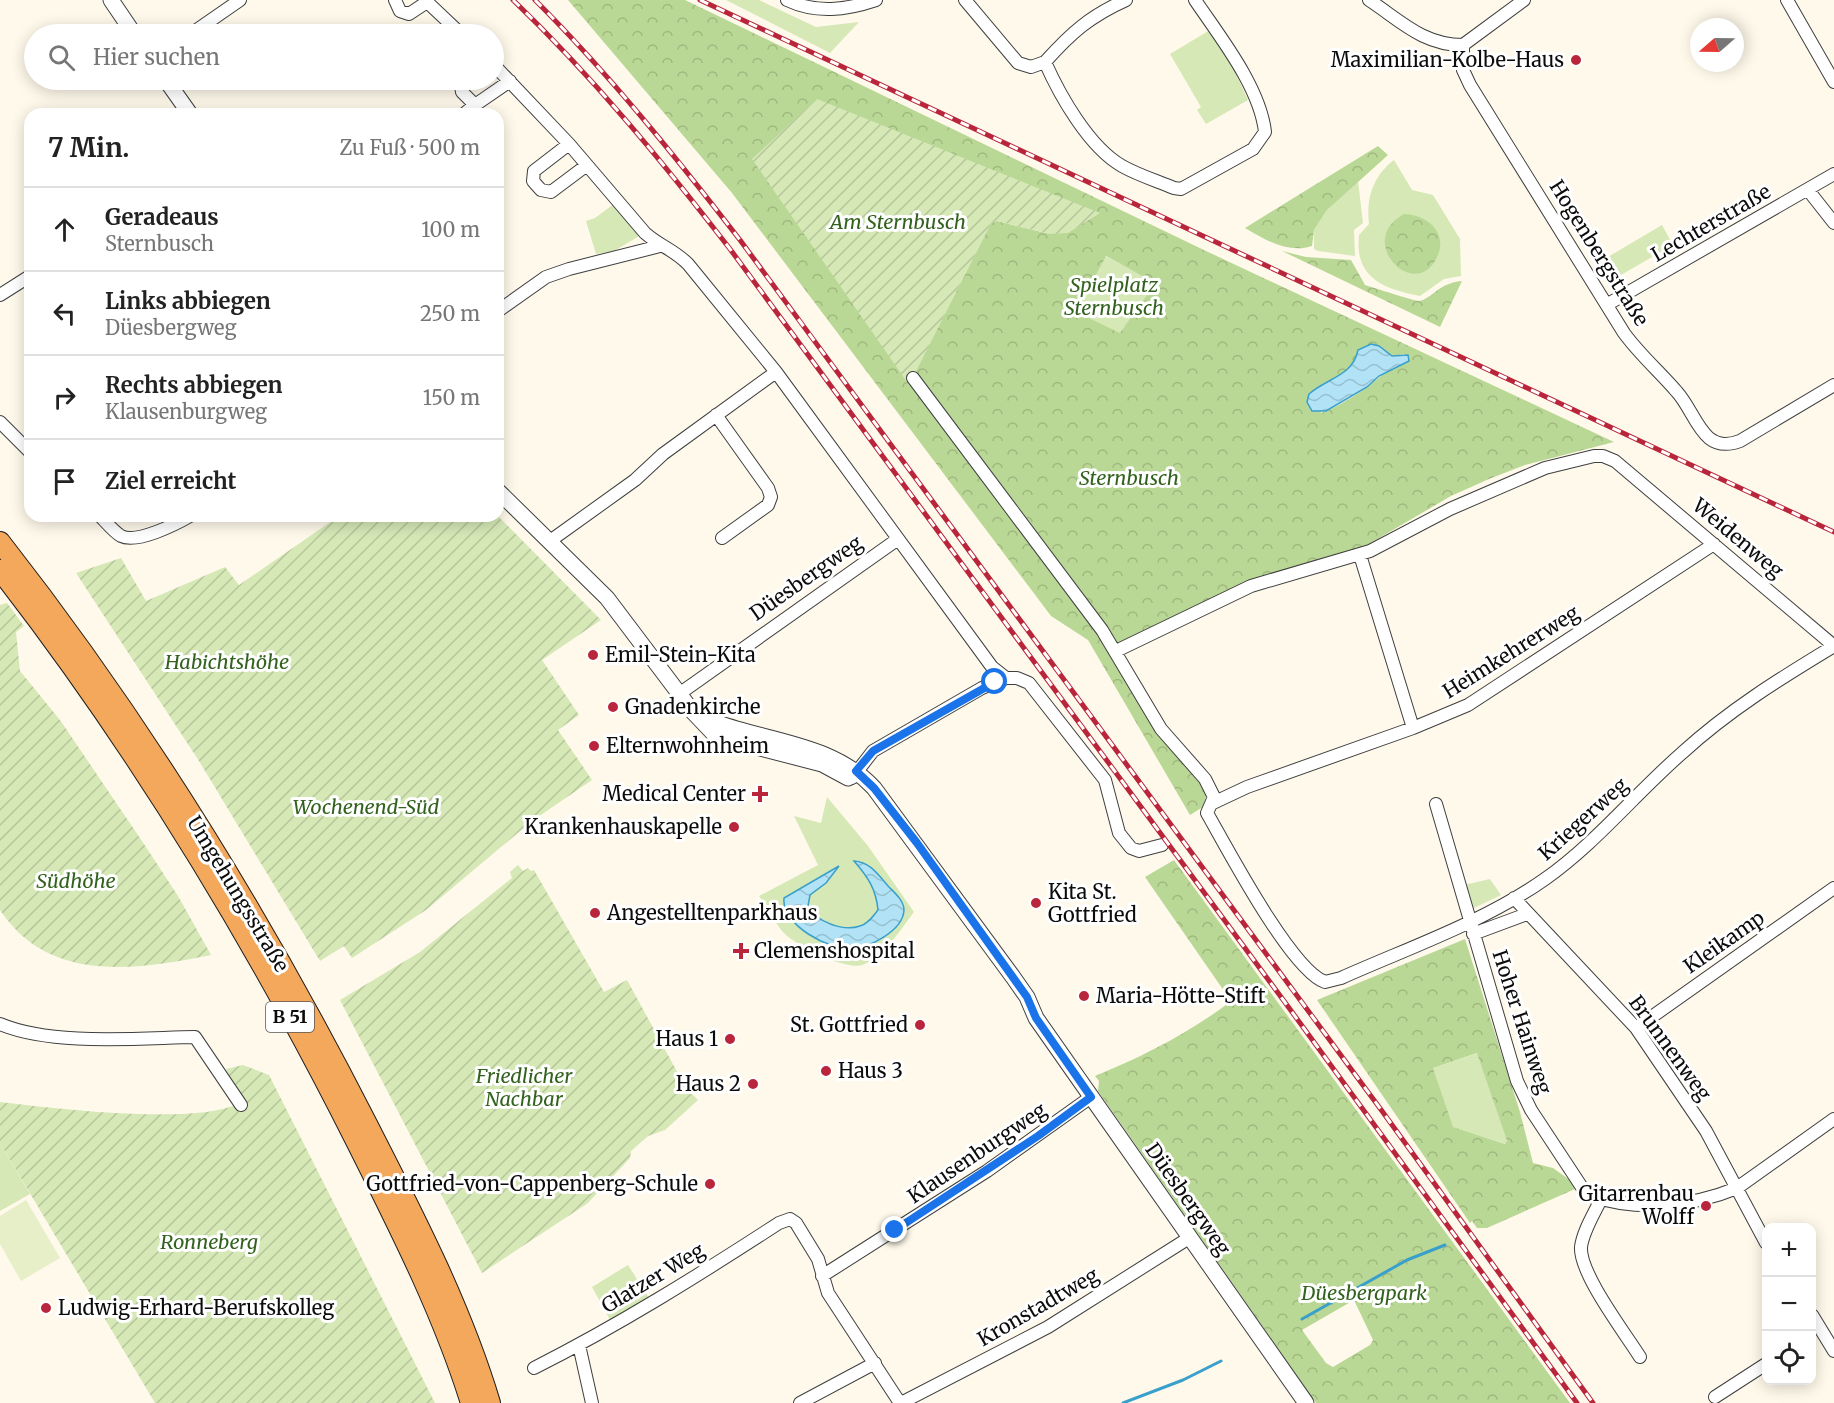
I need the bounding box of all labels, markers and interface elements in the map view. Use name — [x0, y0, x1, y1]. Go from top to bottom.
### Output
north arrow — [1690, 18, 1744, 72]
search box — [24, 24, 504, 90]
icon: search — [45, 41, 78, 74]
text: Hier suchen — [93, 43, 220, 71]
place label: Maximilian-Kolbe-Haus — [1331, 47, 1564, 72]
marker: Maximilian-Kolbe-Haus — [1569, 53, 1583, 67]
text: 7 Min. — [48, 131, 130, 164]
text: Zu Fuß · 500 m — [340, 135, 480, 160]
street label: Hogenbergstraße — [1544, 175, 1654, 330]
street label: Lechterstraße — [1647, 178, 1775, 267]
text: Geradeaus — [105, 203, 219, 231]
park label: Am Sternbusch — [828, 209, 966, 234]
icon: ahead — [48, 213, 81, 246]
text: 100 m — [421, 217, 480, 242]
text: Sternbusch — [105, 231, 214, 256]
park label: Spielplatz Sternbusch — [1064, 272, 1164, 320]
text: Links abbiegen — [105, 287, 271, 315]
icon: left — [48, 297, 81, 330]
text: 250 m — [420, 301, 480, 326]
text: Düesbergweg — [105, 315, 237, 340]
text: Rechts abbiegen — [105, 371, 282, 399]
icon: right — [48, 381, 81, 414]
text: 150 m — [423, 385, 480, 410]
text: Klausenburgweg — [105, 399, 267, 424]
icon: arrive — [48, 465, 81, 498]
park label: Sternbusch — [1079, 465, 1179, 490]
text: Ziel erreicht — [105, 467, 236, 495]
street label: Weidenweg — [1687, 492, 1789, 583]
street label: Düesbergweg — [745, 530, 867, 626]
street label: Heimkehrerweg — [1438, 600, 1583, 703]
place label: Emil-Stein-Kita — [605, 642, 756, 667]
marker: Emil-Stein-Kita — [586, 648, 600, 662]
park label: Habichtshöhe — [164, 649, 289, 674]
route start — [981, 668, 1007, 694]
place label: Gnadenkirche — [625, 694, 760, 719]
marker: Gnadenkirche — [606, 700, 620, 714]
place label: Elternwohnheim — [606, 733, 769, 758]
marker: Elternwohnheim — [587, 739, 601, 753]
street label: Kriegerweg — [1533, 772, 1632, 865]
place label: Medical Center — [602, 781, 746, 806]
marker: Medical Center — [751, 785, 769, 803]
park label: Wochenend-Süd — [293, 794, 440, 819]
street label: Umgehungsstraße — [182, 811, 295, 976]
place label: Krankenhauskapelle — [524, 814, 722, 839]
marker: Krankenhauskapelle — [727, 820, 741, 834]
park label: Südhöhe — [36, 868, 116, 893]
place label: Kita St. Gottfried — [1048, 879, 1137, 927]
marker: Kita St. Gottfried — [1029, 896, 1043, 910]
place label: Angestelltenparkhaus — [606, 900, 818, 925]
street label: Kleikamp — [1679, 905, 1769, 978]
marker: Angestelltenparkhaus — [588, 906, 602, 920]
place label: Clemenshospital — [754, 938, 915, 963]
marker: Clemenshospital — [732, 942, 750, 960]
street label: Hoher Hainweg — [1487, 947, 1558, 1097]
place label: Maria-Hötte-Stift — [1096, 983, 1266, 1008]
marker: Maria-Hötte-Stift — [1077, 989, 1091, 1003]
street label: Brunnenweg — [1624, 990, 1717, 1105]
road number: B 51 — [266, 1002, 314, 1032]
place label: St. Gottfried — [790, 1012, 908, 1037]
marker: St. Gottfried — [913, 1018, 927, 1032]
place label: Haus 1 — [656, 1026, 718, 1051]
marker: Haus 1 — [723, 1032, 737, 1046]
place label: Haus 3 — [838, 1058, 903, 1083]
park label: Friedlicher Nachbar — [475, 1063, 573, 1111]
marker: Haus 3 — [819, 1064, 833, 1078]
place label: Haus 2 — [676, 1071, 741, 1096]
marker: Haus 2 — [746, 1077, 760, 1091]
street label: Klausenburgweg — [902, 1097, 1051, 1208]
street label: Düesbergweg — [1140, 1138, 1236, 1260]
place label: Gottfried-von-Cappenberg-Schule — [366, 1171, 698, 1196]
marker: Gottfried-von-Cappenberg-Schule — [703, 1177, 717, 1191]
place label: Gitarrenbau Wolff — [1579, 1181, 1695, 1229]
marker: Gitarrenbau Wolff — [1699, 1199, 1713, 1213]
route end — [881, 1216, 907, 1242]
map controls — [1762, 1223, 1816, 1385]
button: + — [1762, 1223, 1816, 1277]
park label: Ronneberg — [160, 1229, 258, 1254]
street label: Glatzer Weg — [597, 1237, 709, 1318]
street label: Kronstadtweg — [973, 1262, 1103, 1351]
button: − — [1762, 1277, 1816, 1331]
park label: Düesbergpark — [1300, 1280, 1427, 1305]
place label: Ludwig-Erhard-Berufskolleg — [58, 1295, 334, 1320]
marker: Ludwig-Erhard-Berufskolleg — [39, 1301, 53, 1315]
button: locate — [1762, 1331, 1816, 1385]

